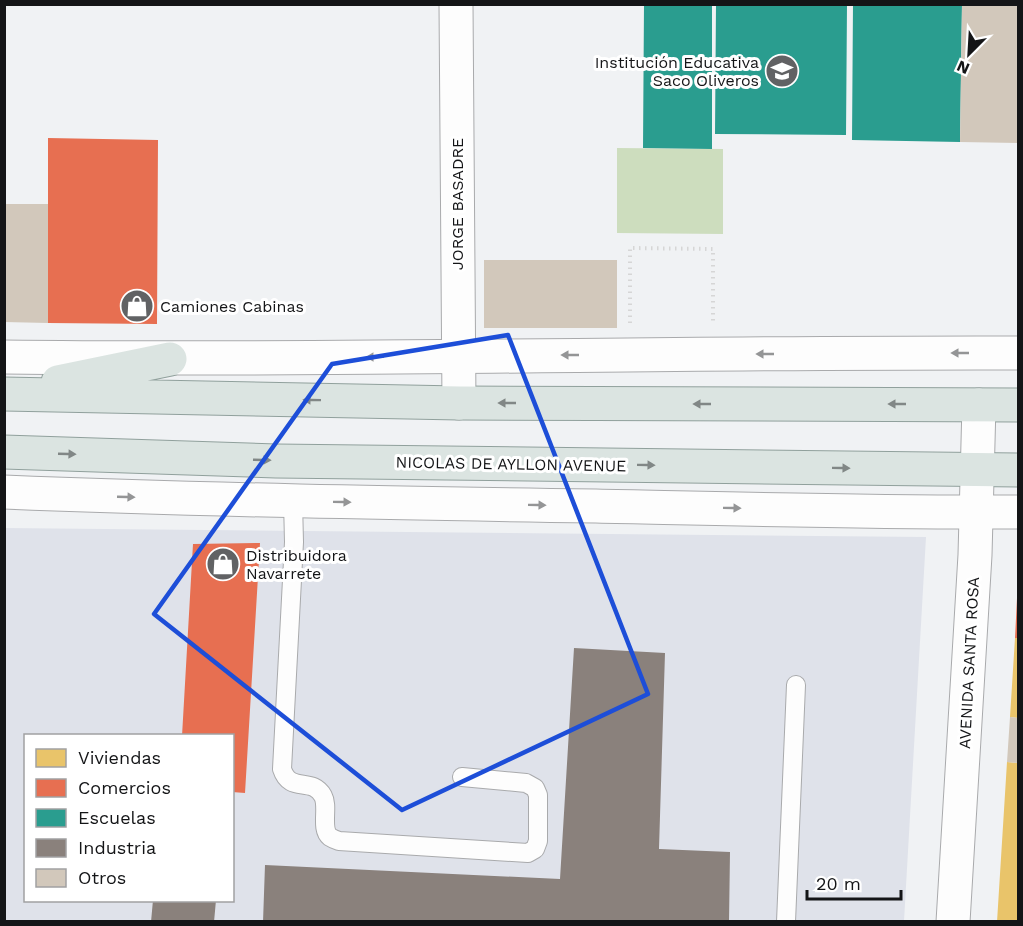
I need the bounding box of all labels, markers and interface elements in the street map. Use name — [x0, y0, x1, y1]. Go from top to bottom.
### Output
north arrow — [939, 24, 999, 84]
place label: Institución Educativa Saco Oliveros — [595, 53, 759, 90]
school or university icon: Institución Educativa Saco Oliveros — [764, 53, 800, 89]
text: N — [954, 56, 972, 78]
street label: JORGE BASADRE — [448, 138, 467, 270]
shop icon: Camiones Cabinas — [119, 288, 155, 324]
place label: Camiones Cabinas — [160, 297, 304, 316]
one-way arrow — [951, 348, 970, 358]
one-way arrow — [756, 349, 775, 359]
one-way arrow — [561, 350, 580, 360]
one-way arrow — [366, 352, 385, 362]
one-way arrow — [303, 395, 322, 405]
one-way arrow — [498, 398, 517, 408]
one-way arrow — [693, 399, 712, 409]
one-way arrow — [888, 400, 907, 409]
one-way arrow — [58, 449, 77, 459]
street label: NICOLAS DE AYLLON AVENUE — [395, 452, 627, 476]
one-way arrow — [253, 455, 272, 465]
one-way arrow — [637, 460, 656, 470]
one-way arrow — [831, 463, 850, 473]
one-way arrow — [116, 492, 135, 501]
one-way arrow — [332, 497, 351, 507]
one-way arrow — [527, 500, 546, 510]
one-way arrow — [722, 504, 741, 513]
shop icon: Distribuidora Navarrete — [205, 546, 241, 582]
place label: Distribuidora Navarrete — [246, 546, 347, 583]
street label: AVENIDA SANTA ROSA — [955, 576, 983, 750]
legend — [24, 734, 234, 902]
text: Viviendas — [78, 747, 161, 768]
text: Comercios — [78, 777, 171, 798]
text: Escuelas — [78, 807, 156, 828]
text: Industria — [78, 837, 156, 858]
scale bar — [807, 863, 902, 901]
text: Otros — [78, 867, 126, 888]
text: 20 m — [816, 873, 861, 894]

